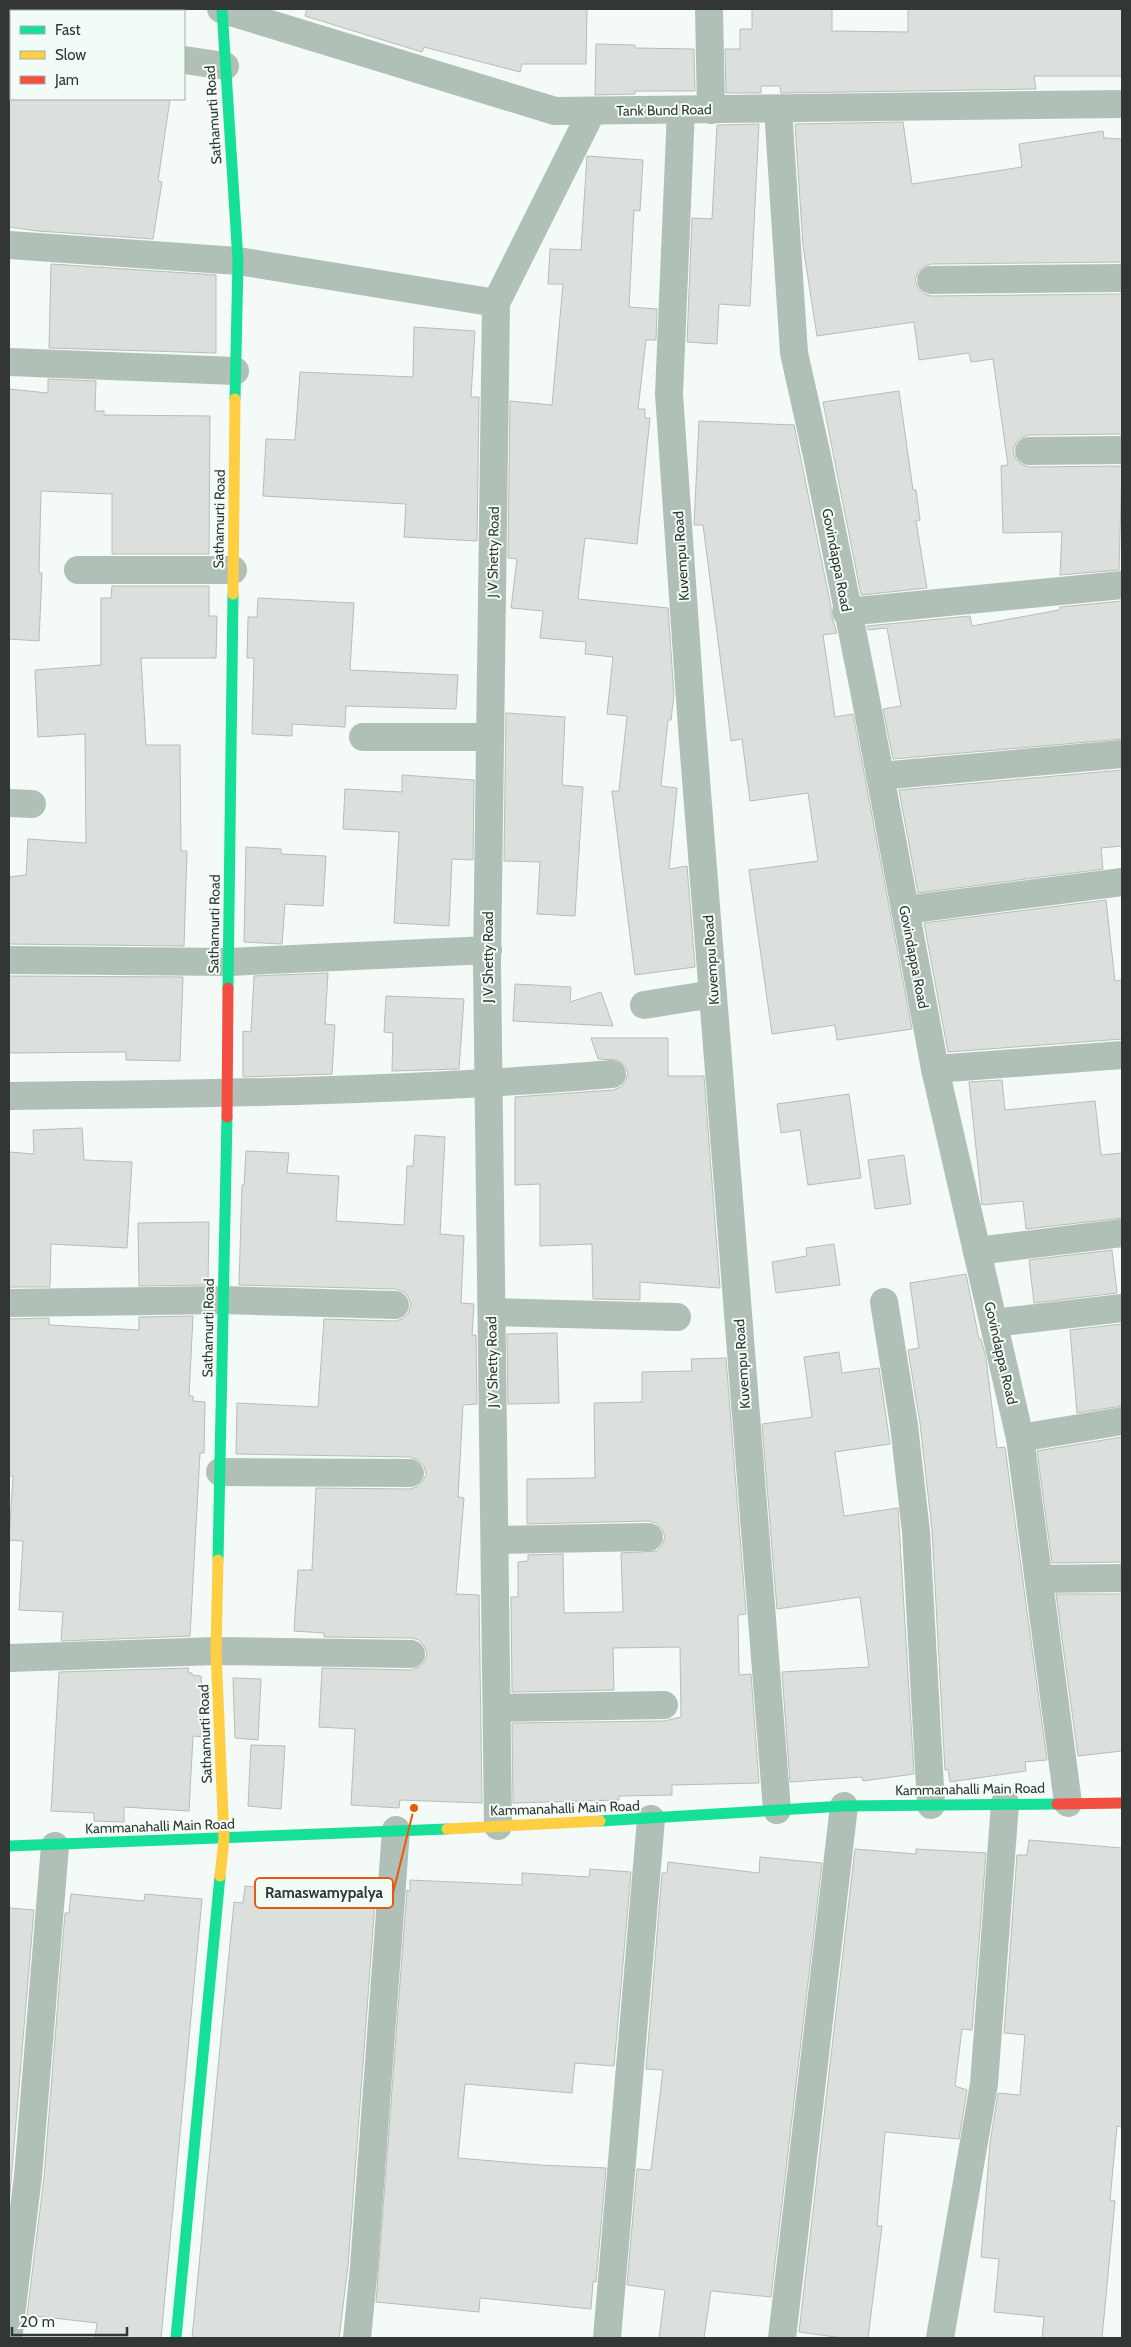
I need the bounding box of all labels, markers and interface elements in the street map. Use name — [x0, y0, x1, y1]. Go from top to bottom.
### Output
legend — [10, 10, 185, 100]
text: Fast — [55, 21, 80, 39]
text: Slow — [55, 46, 86, 64]
street label: Sathamurti Road — [201, 65, 225, 165]
text: Jam — [54, 71, 79, 89]
street label: Tank Bund Road — [616, 100, 712, 120]
street label: Sathamurti Road — [209, 469, 229, 569]
street label: J V Shetty Road — [483, 506, 503, 599]
street label: Govindappa Road — [818, 507, 856, 613]
street label: Kuvempu Road — [669, 511, 693, 601]
street label: Sathamurti Road — [204, 874, 224, 974]
street label: Govindappa Road — [895, 904, 933, 1010]
street label: J V Shetty Road — [479, 911, 497, 1004]
street label: Kuvempu Road — [699, 915, 723, 1005]
street label: Sathamurti Road — [198, 1278, 218, 1378]
street label: Govindappa Road — [980, 1300, 1022, 1406]
street label: J V Shetty Road — [482, 1316, 502, 1409]
street label: Kuvempu Road — [730, 1319, 754, 1409]
street label: Sathamurti Road — [194, 1684, 216, 1784]
street label: Kammanahalli Main Road — [895, 1779, 1045, 1799]
street label: Kammanahalli Main Road — [490, 1796, 640, 1820]
street label: Kammanahalli Main Road — [85, 1814, 235, 1838]
callout: Ramaswamypalya — [255, 1878, 393, 1908]
text: Ramaswamypalya — [265, 1884, 384, 1902]
scale bar — [12, 2304, 128, 2336]
text: 20 m — [20, 2313, 55, 2331]

